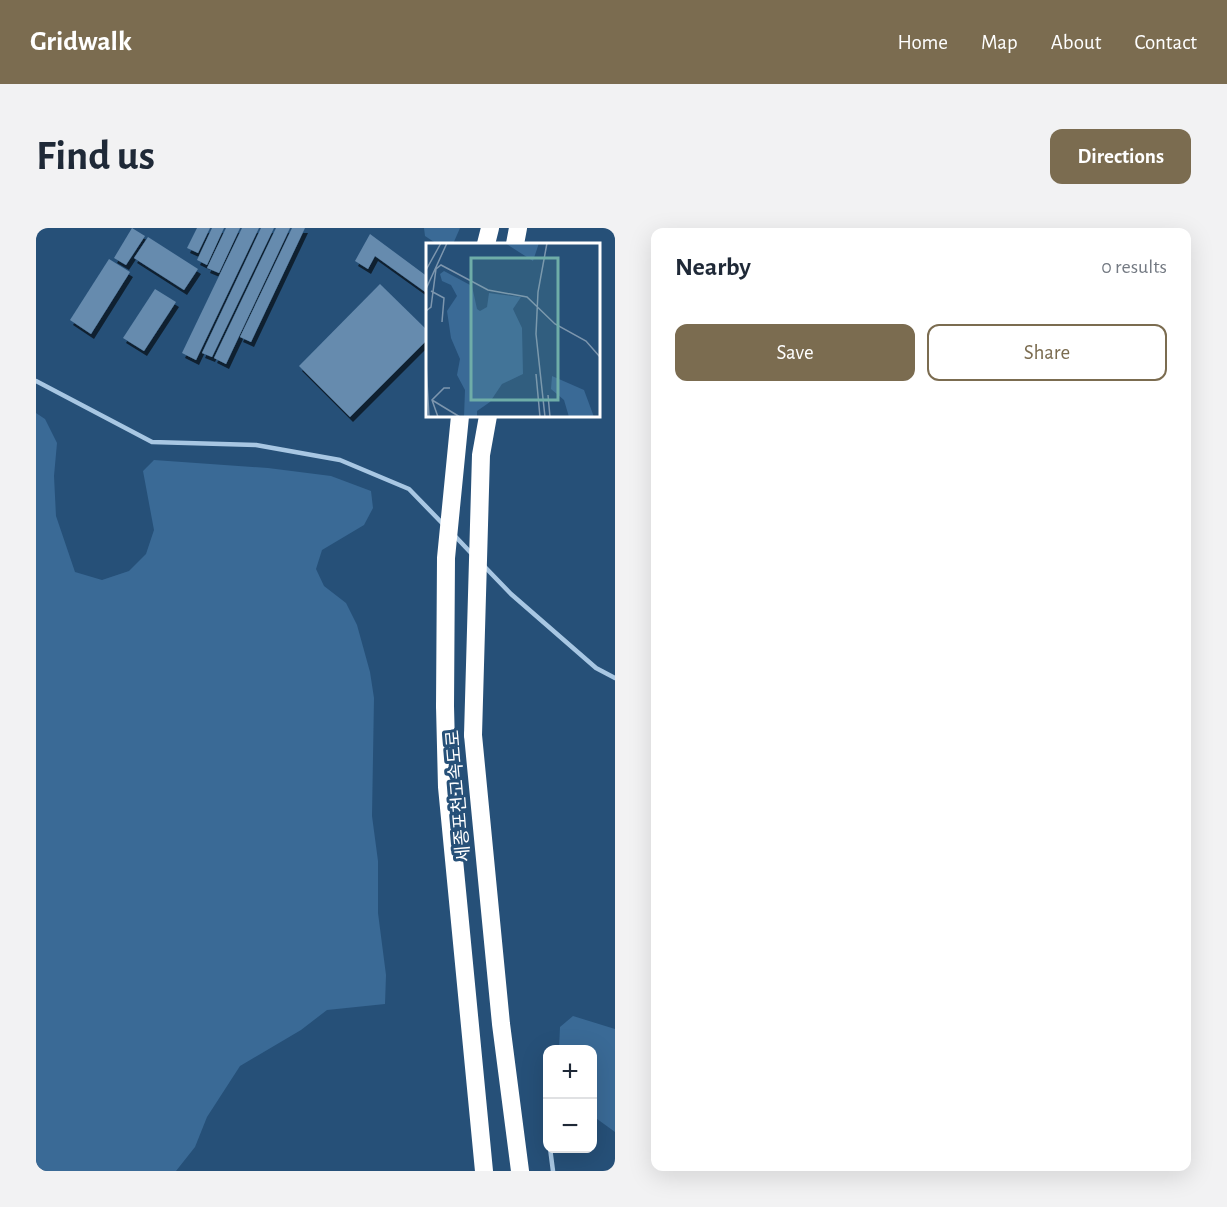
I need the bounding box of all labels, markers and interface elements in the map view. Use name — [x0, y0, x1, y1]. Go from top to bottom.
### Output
text: Gridwalk — [30, 28, 132, 56]
text: Home — [897, 32, 948, 53]
text: Map — [981, 32, 1018, 53]
text: About — [1051, 32, 1101, 53]
text: Contact — [1134, 32, 1197, 53]
button: Directions — [1050, 129, 1191, 184]
text: Find us — [36, 135, 155, 177]
inset map — [426, 243, 600, 417]
text: Nearby — [675, 254, 751, 280]
text: 0 results — [1101, 257, 1167, 277]
button: Save — [675, 324, 915, 381]
button: Share — [927, 324, 1167, 381]
street label: 세종포천고속도로 — [442, 729, 474, 863]
map controls — [543, 1045, 597, 1153]
button: + — [543, 1045, 597, 1099]
button: − — [543, 1099, 597, 1153]

